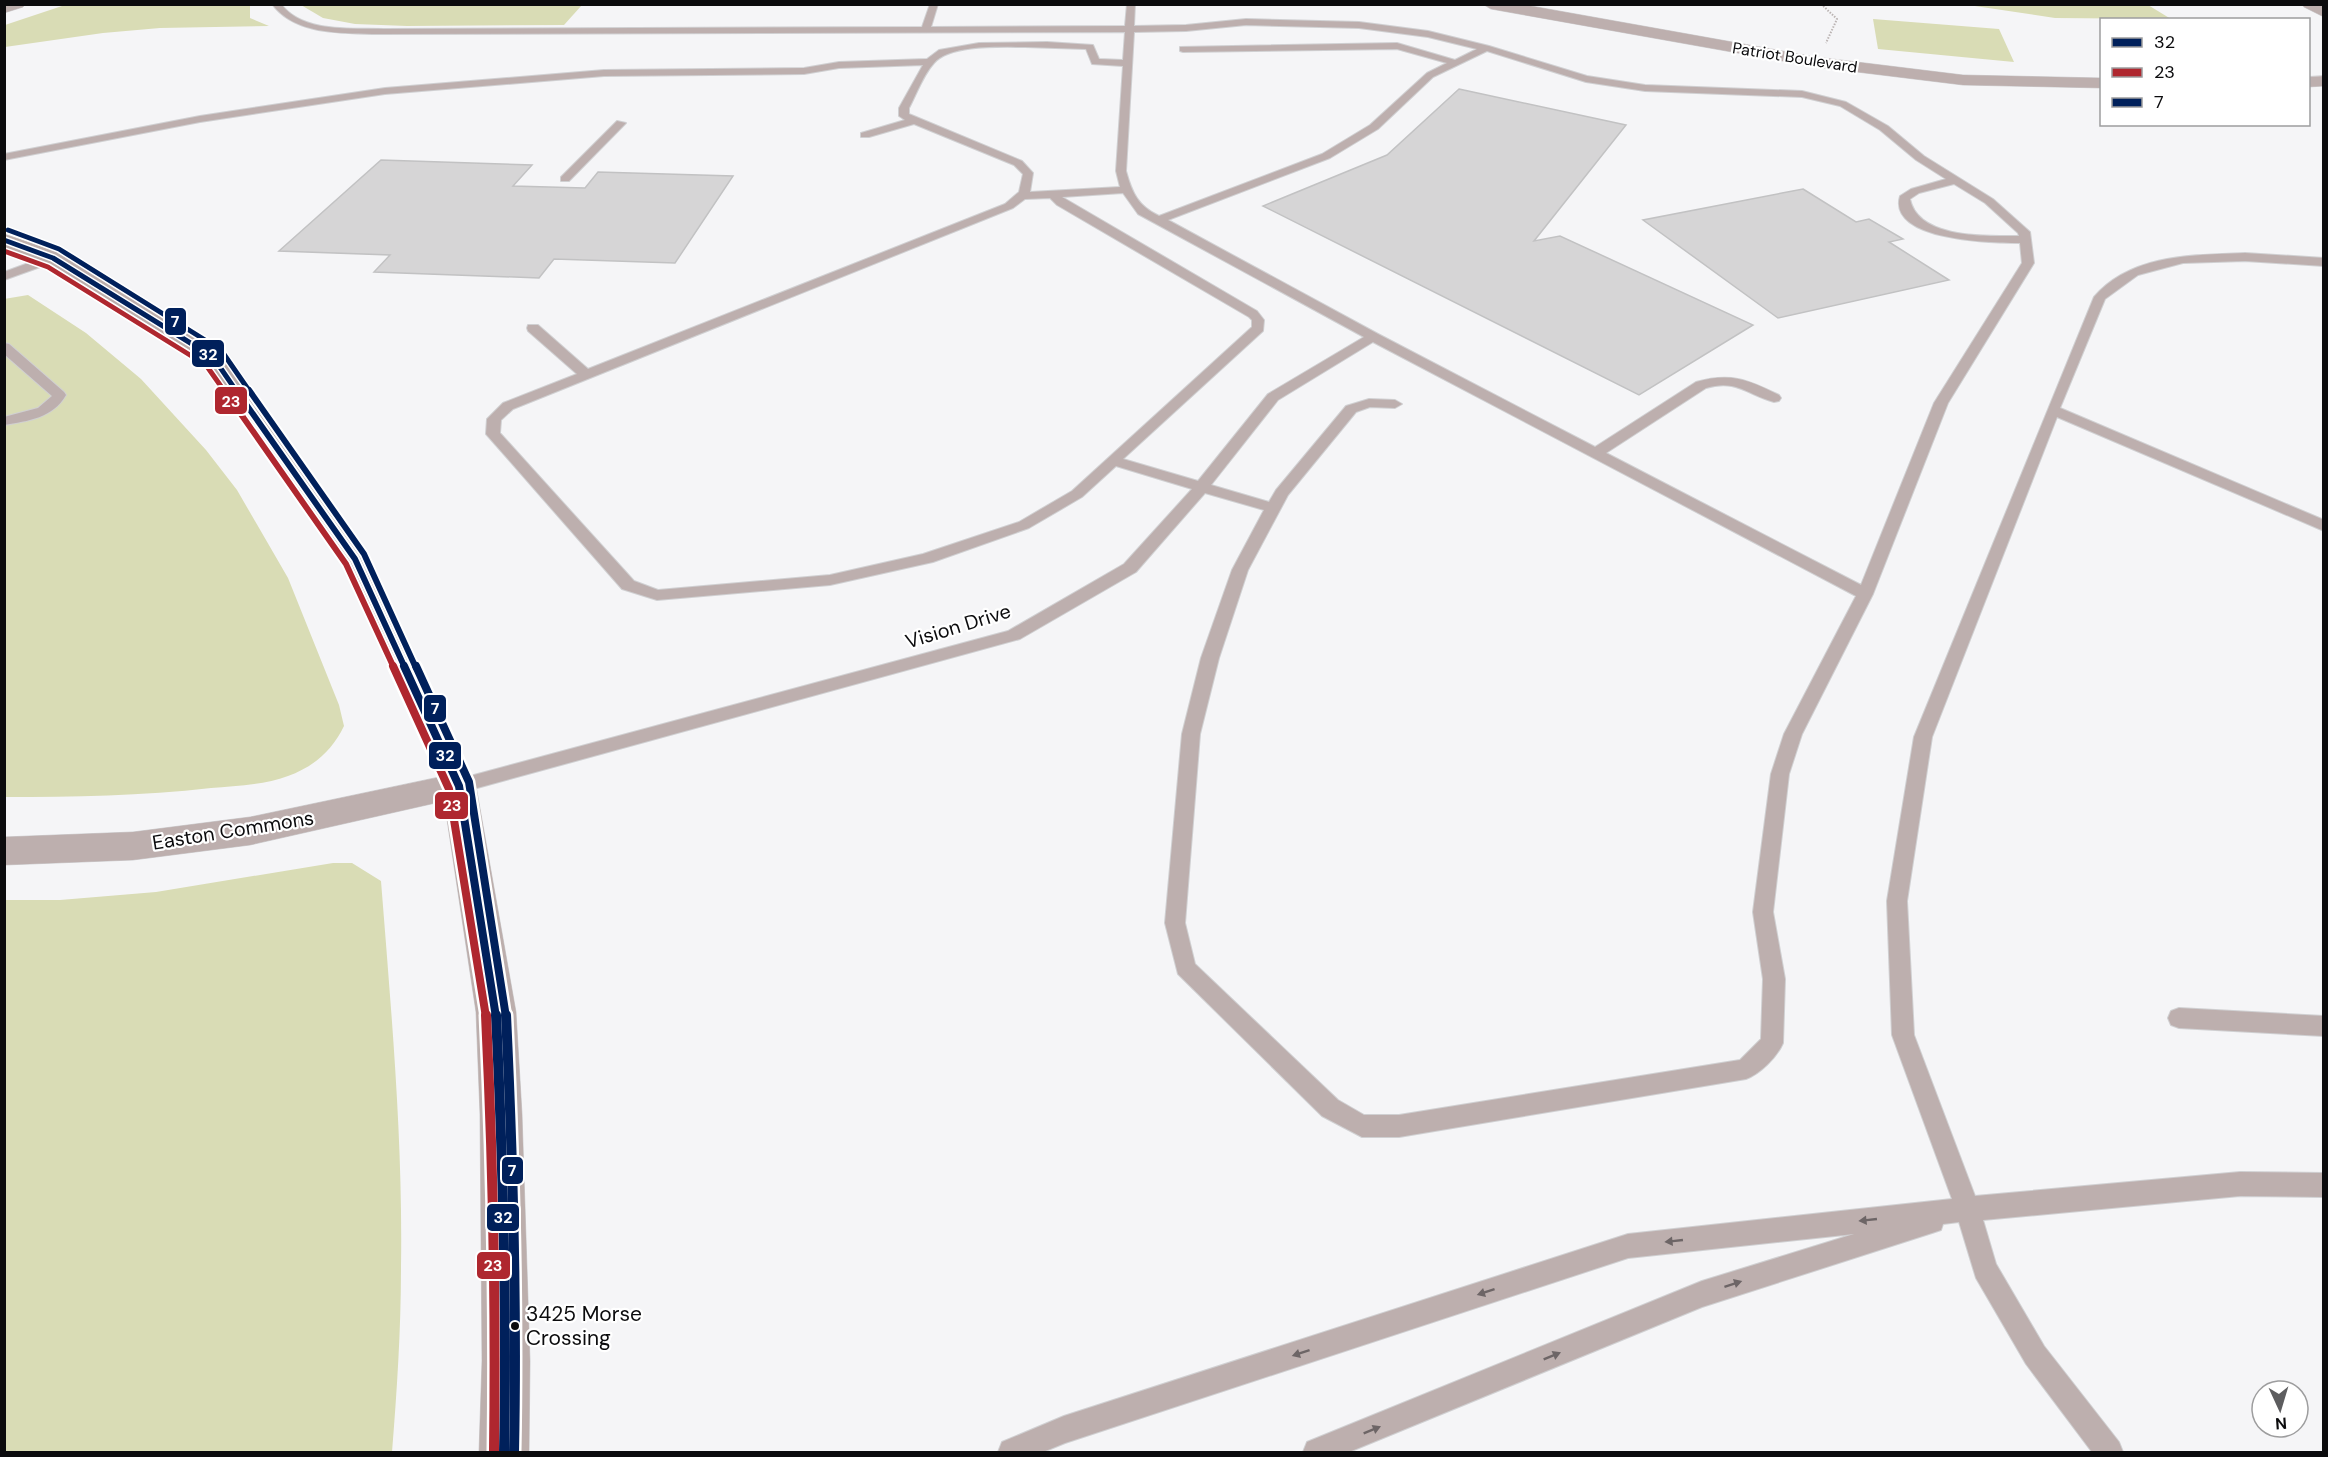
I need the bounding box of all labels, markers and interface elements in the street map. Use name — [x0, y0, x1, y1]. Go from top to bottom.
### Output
legend — [2100, 18, 2310, 126]
text: 32 — [2154, 30, 2175, 54]
street label: Patriot Boulevard — [1731, 37, 1859, 78]
text: 23 — [2154, 60, 2175, 84]
text: 7 — [2154, 90, 2164, 114]
line badge: 7 — [164, 307, 187, 336]
text: 7 — [171, 311, 180, 332]
line badge: 32 — [191, 339, 225, 368]
text: 32 — [199, 344, 217, 365]
line badge: 23 — [214, 386, 248, 415]
text: 23 — [222, 391, 240, 412]
street label: Vision Drive — [902, 598, 1014, 654]
line badge: 7 — [423, 694, 447, 723]
text: 7 — [431, 698, 440, 719]
line badge: 32 — [428, 741, 462, 770]
text: 32 — [436, 745, 454, 766]
line badge: 23 — [434, 791, 469, 820]
text: 23 — [443, 795, 461, 816]
street label: Easton Commons — [150, 804, 316, 856]
line badge: 7 — [501, 1156, 524, 1185]
text: 7 — [508, 1160, 517, 1181]
line badge: 32 — [486, 1203, 520, 1232]
text: 32 — [494, 1207, 512, 1228]
one-way arrow — [1858, 1215, 1877, 1225]
one-way arrow — [1664, 1236, 1683, 1246]
line badge: 23 — [476, 1251, 511, 1280]
text: 23 — [484, 1255, 502, 1276]
one-way arrow — [1724, 1279, 1742, 1288]
one-way arrow — [1477, 1288, 1495, 1297]
place label: 3425 Morse Crossing — [526, 1300, 642, 1352]
marker: 3425 Morse Crossing — [509, 1320, 521, 1332]
one-way arrow — [1292, 1348, 1310, 1358]
one-way arrow — [1543, 1351, 1561, 1360]
north arrow — [2250, 1379, 2310, 1439]
text: N — [2274, 1413, 2288, 1434]
one-way arrow — [1363, 1425, 1381, 1435]

